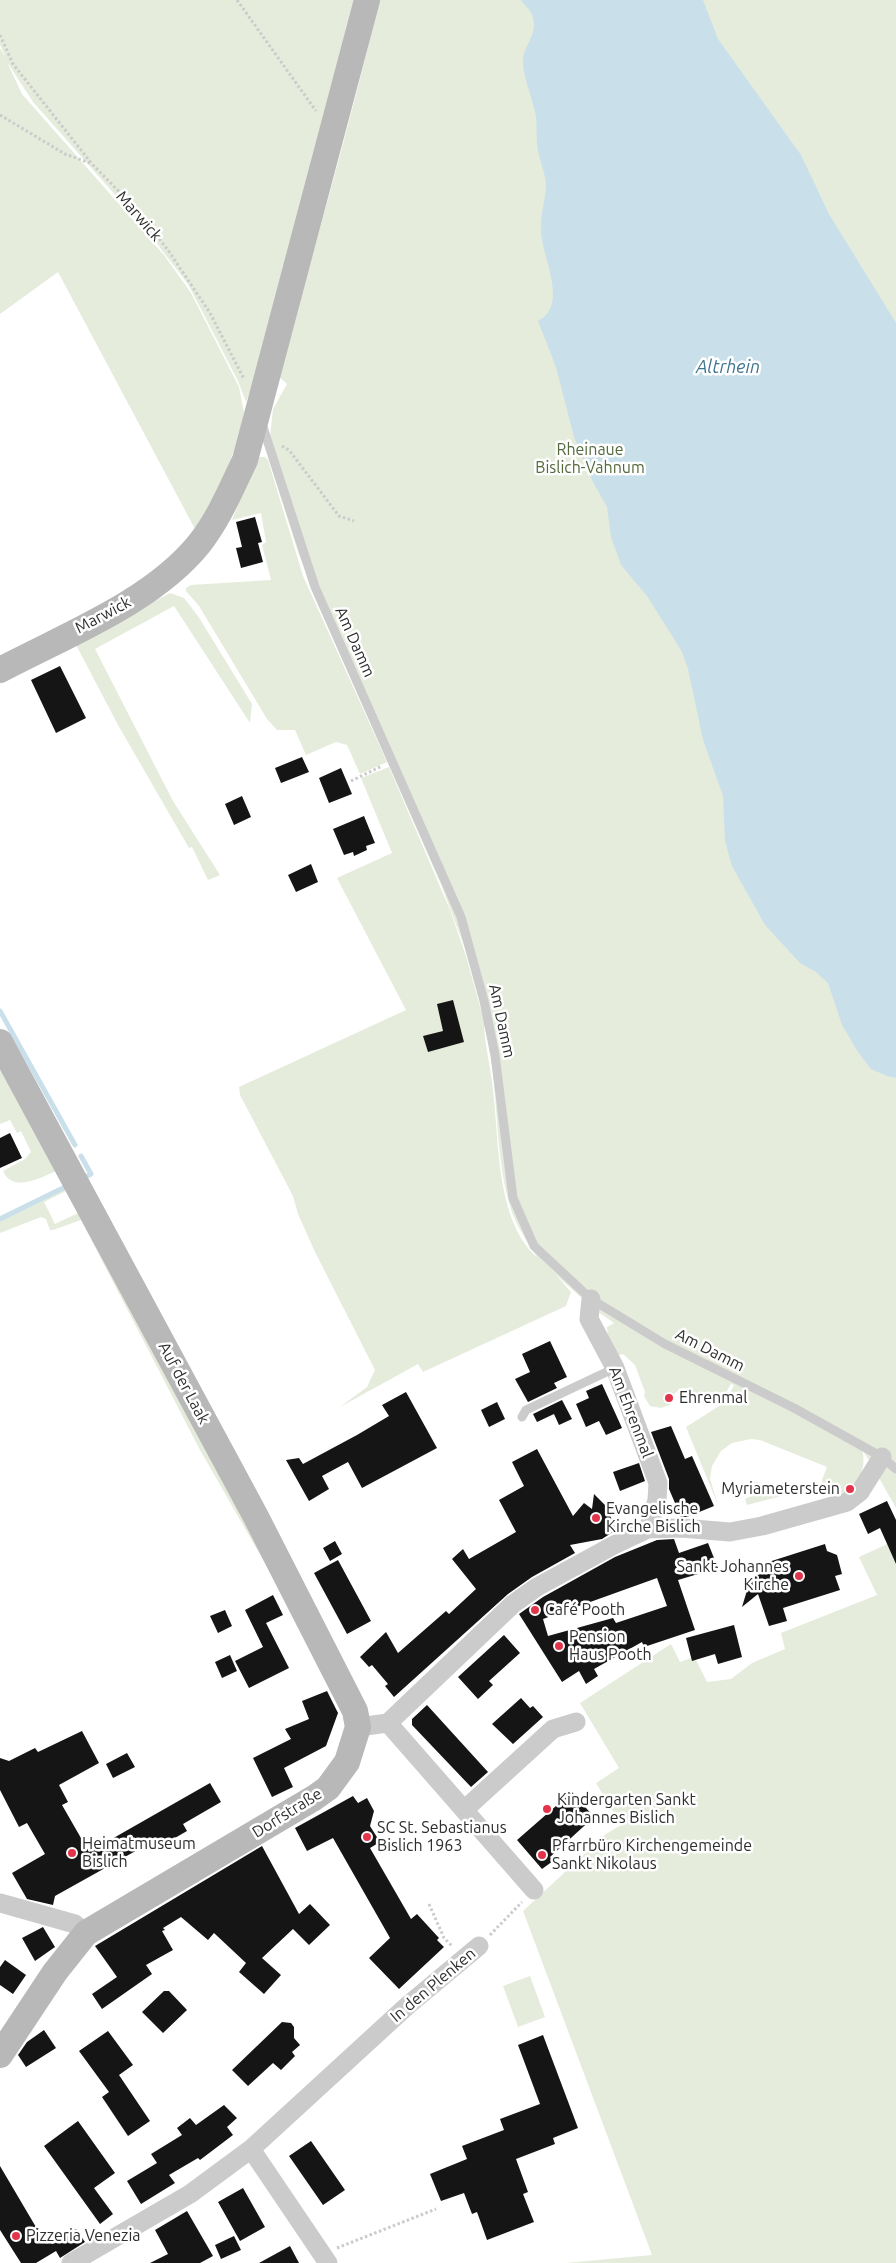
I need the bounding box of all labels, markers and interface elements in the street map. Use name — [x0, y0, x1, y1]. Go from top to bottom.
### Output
street label: Marwick — [112, 187, 166, 245]
water label: Altrhein — [696, 356, 760, 378]
park label: Rheinaue Bislich-Vahnum — [535, 440, 645, 478]
street label: Marwick — [72, 592, 134, 638]
street label: Am Damm — [331, 604, 379, 680]
street label: Am Damm — [485, 982, 519, 1060]
street label: Am Damm — [672, 1324, 748, 1376]
street label: Auf der Laak — [154, 1339, 214, 1427]
street label: Am Ehrenmal — [605, 1364, 657, 1460]
place label: Ehrenmal — [679, 1388, 747, 1408]
marker: Ehrenmal — [663, 1392, 675, 1404]
place label: Myriameterstein — [721, 1479, 840, 1499]
marker: Myriameterstein — [844, 1483, 856, 1495]
place label: Evangelische Kirche Bislich — [606, 1499, 701, 1537]
marker: Evangelische Kirche Bislich — [590, 1512, 602, 1524]
place label: Sankt Johannes Kirche — [677, 1557, 789, 1595]
marker: Sankt Johannes Kirche — [793, 1570, 805, 1582]
place label: Café Pooth — [545, 1600, 625, 1620]
marker: Café Pooth — [529, 1604, 541, 1616]
place label: Pension Haus Pooth — [569, 1627, 652, 1665]
marker: Pension Haus Pooth — [553, 1640, 565, 1652]
street label: Dorfstraße — [248, 1784, 326, 1842]
place label: Kindergarten Sankt Johannes Bislich — [557, 1790, 696, 1828]
marker: Kindergarten Sankt Johannes Bislich — [541, 1803, 553, 1815]
place label: SC St. Sebastianus Bislich 1963 — [377, 1818, 507, 1856]
marker: SC St. Sebastianus Bislich 1963 — [361, 1831, 373, 1843]
place label: Heimatmuseum Bislich — [82, 1834, 196, 1872]
place label: Pfarrbüro Kirchengemeinde Sankt Nikolaus — [552, 1836, 752, 1874]
marker: Heimatmuseum Bislich — [66, 1847, 78, 1859]
marker: Pfarrbüro Kirchengemeinde Sankt Nikolaus — [536, 1849, 548, 1861]
street label: In den Plenken — [386, 1944, 480, 2026]
place label: Pizzeria Venezia — [26, 2226, 141, 2246]
marker: Pizzeria Venezia — [10, 2230, 22, 2242]

